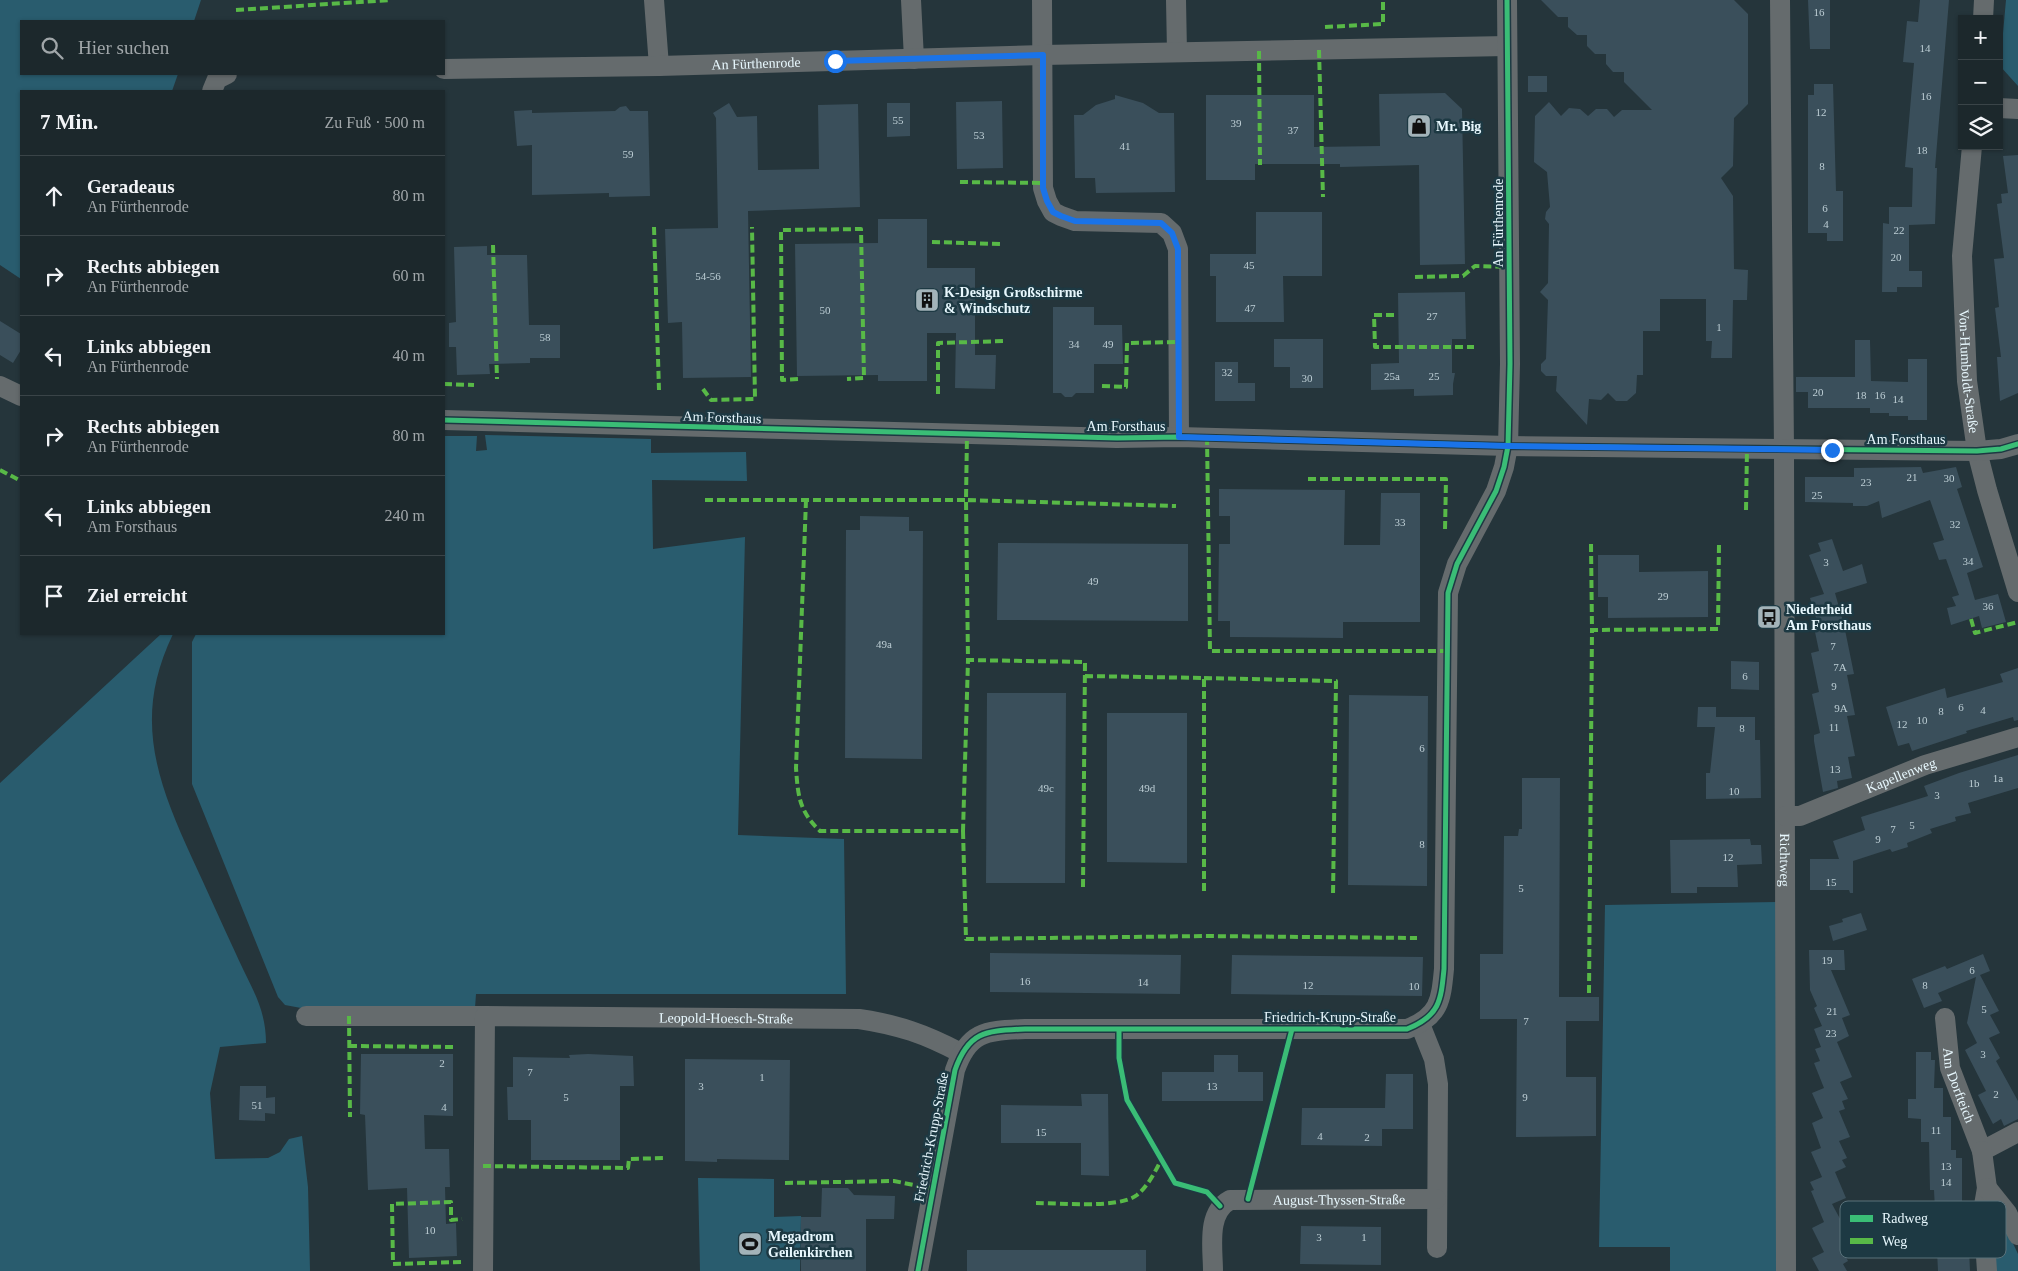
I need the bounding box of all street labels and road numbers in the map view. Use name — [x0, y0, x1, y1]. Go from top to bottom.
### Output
street label: An Fürthenrode — [711, 55, 801, 72]
street label: An Fürthenrode — [1491, 178, 1506, 268]
street label: Von-Humboldt-Straße — [1956, 309, 1981, 434]
street label: Am Forsthaus — [682, 409, 762, 426]
street label: Am Forsthaus — [1087, 419, 1165, 434]
street label: Am Forsthaus — [1867, 432, 1945, 447]
street label: Kapellenweg — [1864, 755, 1938, 796]
street label: Richtweg — [1777, 833, 1792, 887]
street label: Leopold-Hoesch-Straße — [659, 1010, 793, 1026]
street label: Friedrich-Krupp-Straße — [1264, 1010, 1396, 1025]
street label: Am Dorfteich — [1940, 1047, 1977, 1125]
street label: Friedrich-Krupp-Straße — [912, 1071, 951, 1203]
street label: August-Thyssen-Straße — [1273, 1192, 1405, 1208]

